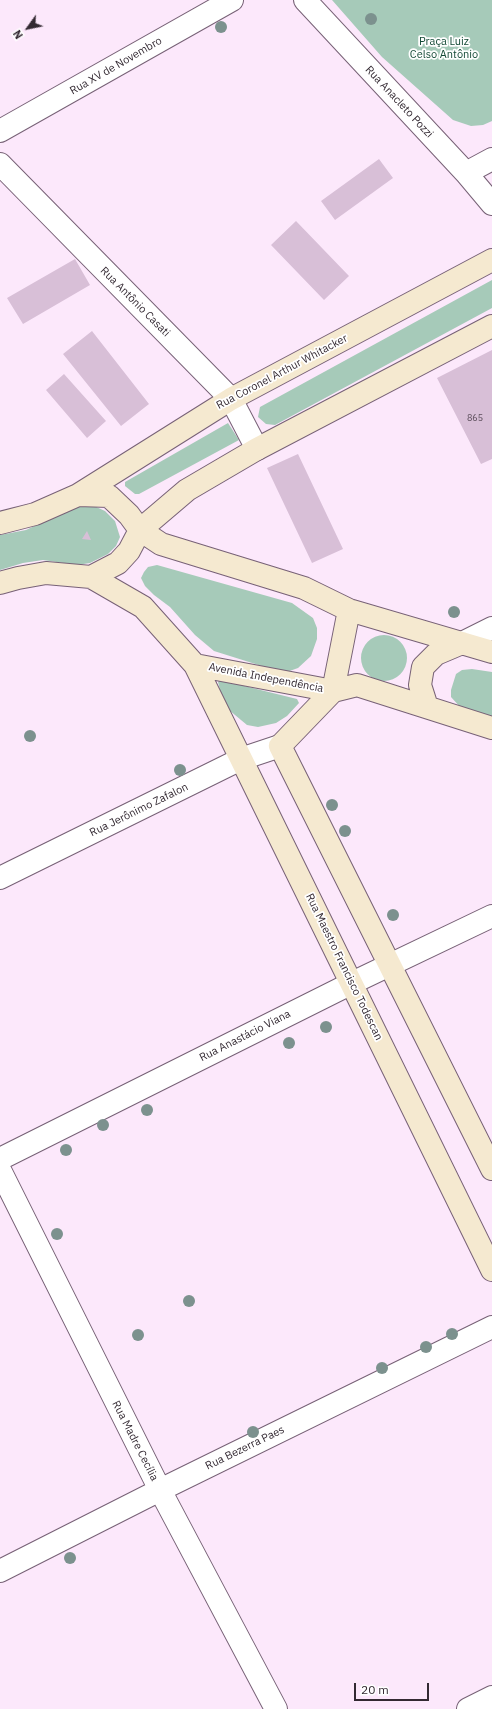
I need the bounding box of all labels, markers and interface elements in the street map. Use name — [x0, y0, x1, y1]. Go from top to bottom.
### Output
north arrow — [8, 8, 48, 48]
text: N — [10, 27, 26, 42]
street label: Rua XV de Novembro — [68, 34, 164, 98]
park label: Praça Luiz Celso Antônio — [410, 35, 478, 61]
street label: Rua Anacleto Pozzi — [362, 63, 436, 141]
street label: Rua Antônio Casati — [97, 264, 173, 340]
street label: Rua Coronel Arthur Whitacker — [214, 332, 350, 412]
house number: 865 — [467, 413, 483, 423]
street label: Avenida Independência — [208, 660, 324, 696]
street label: Rua Jerônimo Zafalon — [88, 780, 190, 840]
street label: Rua Maestro Francisco Todescan — [303, 892, 385, 1042]
street label: Rua Anastácio Viana — [197, 1007, 293, 1065]
street label: Rua Madre Cecília — [109, 1399, 161, 1483]
street label: Rua Bezerra Paes — [203, 1423, 287, 1473]
scale bar — [356, 1675, 431, 1701]
text: 20 m — [361, 1682, 389, 1697]

